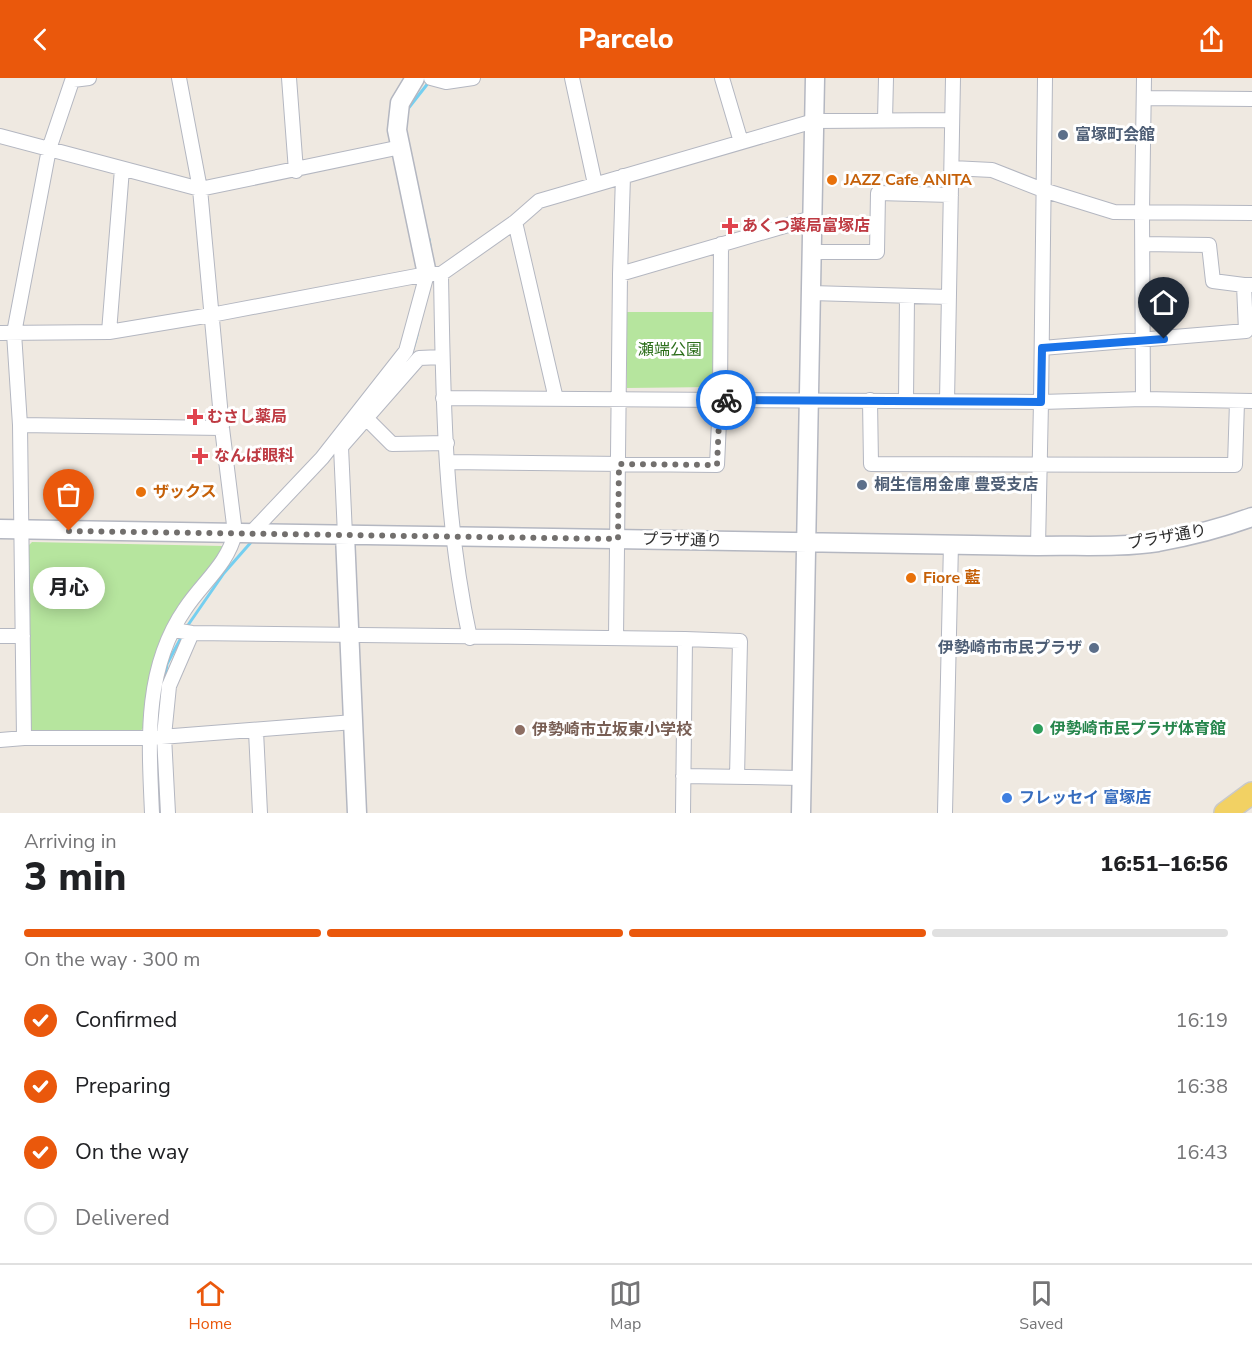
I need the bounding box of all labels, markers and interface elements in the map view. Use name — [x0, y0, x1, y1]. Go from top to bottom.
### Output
text: Parcelo — [578, 21, 674, 58]
icon: back — [24, 23, 57, 56]
icon: share — [1195, 23, 1228, 56]
place label: 富塚町会館 — [1075, 124, 1155, 146]
marker: 富塚町会館 — [1056, 128, 1070, 142]
place label: JAZZ Cafe ANITA — [843, 169, 972, 191]
marker: JAZZ Cafe ANITA — [825, 173, 839, 187]
place label: あくつ薬局富塚店 — [742, 215, 870, 237]
marker: あくつ薬局富塚店 — [723, 219, 737, 233]
pin — [1138, 277, 1189, 339]
icon: home — [1147, 286, 1180, 319]
park label: 瀬端公園 — [638, 339, 702, 361]
courier — [696, 370, 756, 430]
icon: bike — [710, 384, 743, 417]
place label: むさし薬局 — [207, 406, 287, 428]
marker: むさし薬局 — [188, 410, 202, 424]
place label: なんば眼科 — [214, 445, 294, 467]
marker: なんば眼科 — [191, 447, 209, 465]
pin — [43, 469, 94, 531]
place label: 桐生信用金庫 豊受支店 — [874, 474, 1038, 496]
icon: bag — [52, 478, 85, 511]
marker: 桐生信用金庫 豊受支店 — [855, 478, 869, 492]
place label: ザックス — [153, 481, 217, 503]
marker: ザックス — [134, 485, 148, 499]
street label: プラザ通り — [1126, 519, 1208, 555]
street label: プラザ通り — [642, 528, 722, 552]
callout: 月心 — [33, 567, 105, 609]
place label: Fiore 藍 — [923, 567, 980, 589]
marker: Fiore 藍 — [904, 571, 918, 585]
text: 月心 — [49, 574, 89, 601]
place label: 伊勢崎市市民プラザ — [937, 637, 1082, 659]
marker: 伊勢崎市市民プラザ — [1087, 641, 1101, 655]
place label: 伊勢崎市民プラザ体育館 — [1049, 718, 1226, 740]
place label: 伊勢崎市立坂東小学校 — [531, 719, 692, 741]
marker: 伊勢崎市民プラザ体育館 — [1031, 722, 1045, 736]
marker: 伊勢崎市立坂東小学校 — [513, 723, 527, 737]
place label: フレッセイ 富塚店 — [1019, 787, 1151, 809]
marker: フレッセイ 富塚店 — [1000, 791, 1014, 805]
text: Arriving in — [24, 828, 117, 855]
text: 16:51–16:56 — [1100, 849, 1228, 879]
text: 3 min — [24, 851, 127, 904]
text: On the way · 300 m — [24, 946, 200, 973]
icon: check — [24, 1004, 57, 1037]
text: Confirmed — [75, 1005, 177, 1035]
text: 16:19 — [1175, 1007, 1228, 1034]
icon: check — [24, 1070, 57, 1103]
text: Preparing — [75, 1071, 171, 1101]
text: 16:38 — [1175, 1073, 1228, 1100]
icon: check — [24, 1136, 57, 1169]
text: On the way — [75, 1137, 189, 1167]
text: 16:43 — [1175, 1139, 1228, 1166]
text: Delivered — [75, 1203, 170, 1233]
tab: Home — [189, 1277, 232, 1335]
tab: Map — [609, 1277, 642, 1335]
tab: Saved — [1019, 1277, 1063, 1335]

